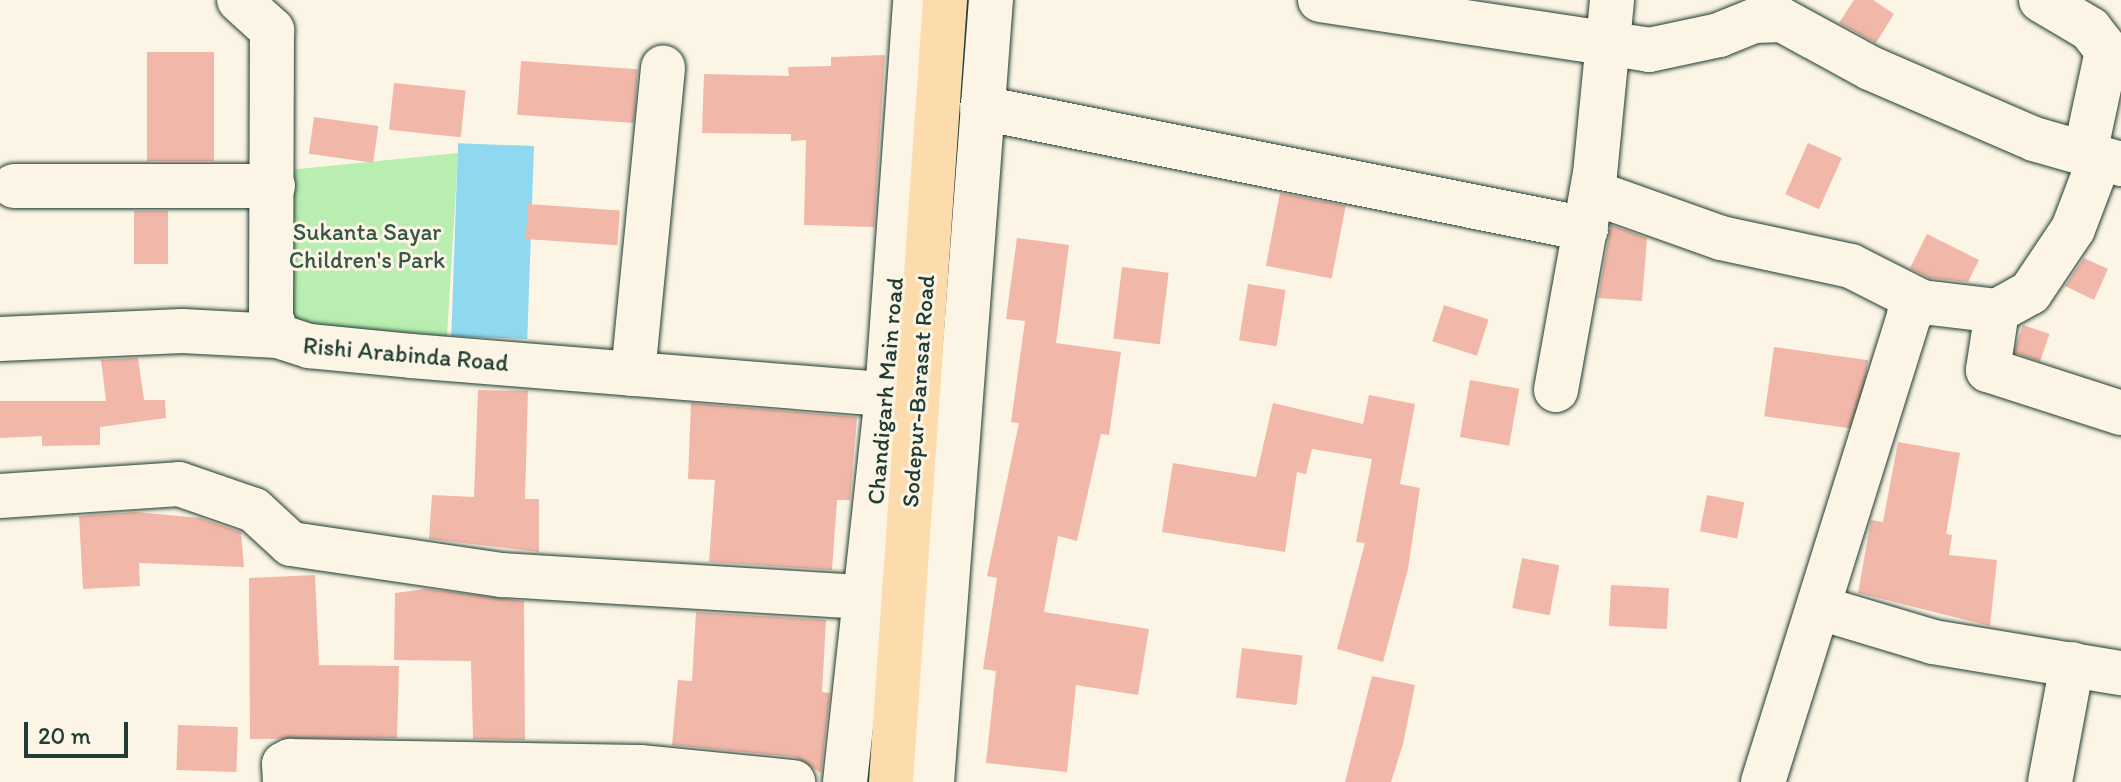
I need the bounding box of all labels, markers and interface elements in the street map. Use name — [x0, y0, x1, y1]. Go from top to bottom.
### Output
park label: Sukanta Sayar Children's Park — [289, 218, 445, 274]
street label: Sodepur-Barasat Road — [895, 274, 941, 508]
street label: Chandigarh Main road — [861, 276, 909, 506]
street label: Rishi Arabinda Road — [301, 331, 511, 377]
scale bar — [28, 706, 132, 756]
text: 20 m — [38, 721, 91, 750]

